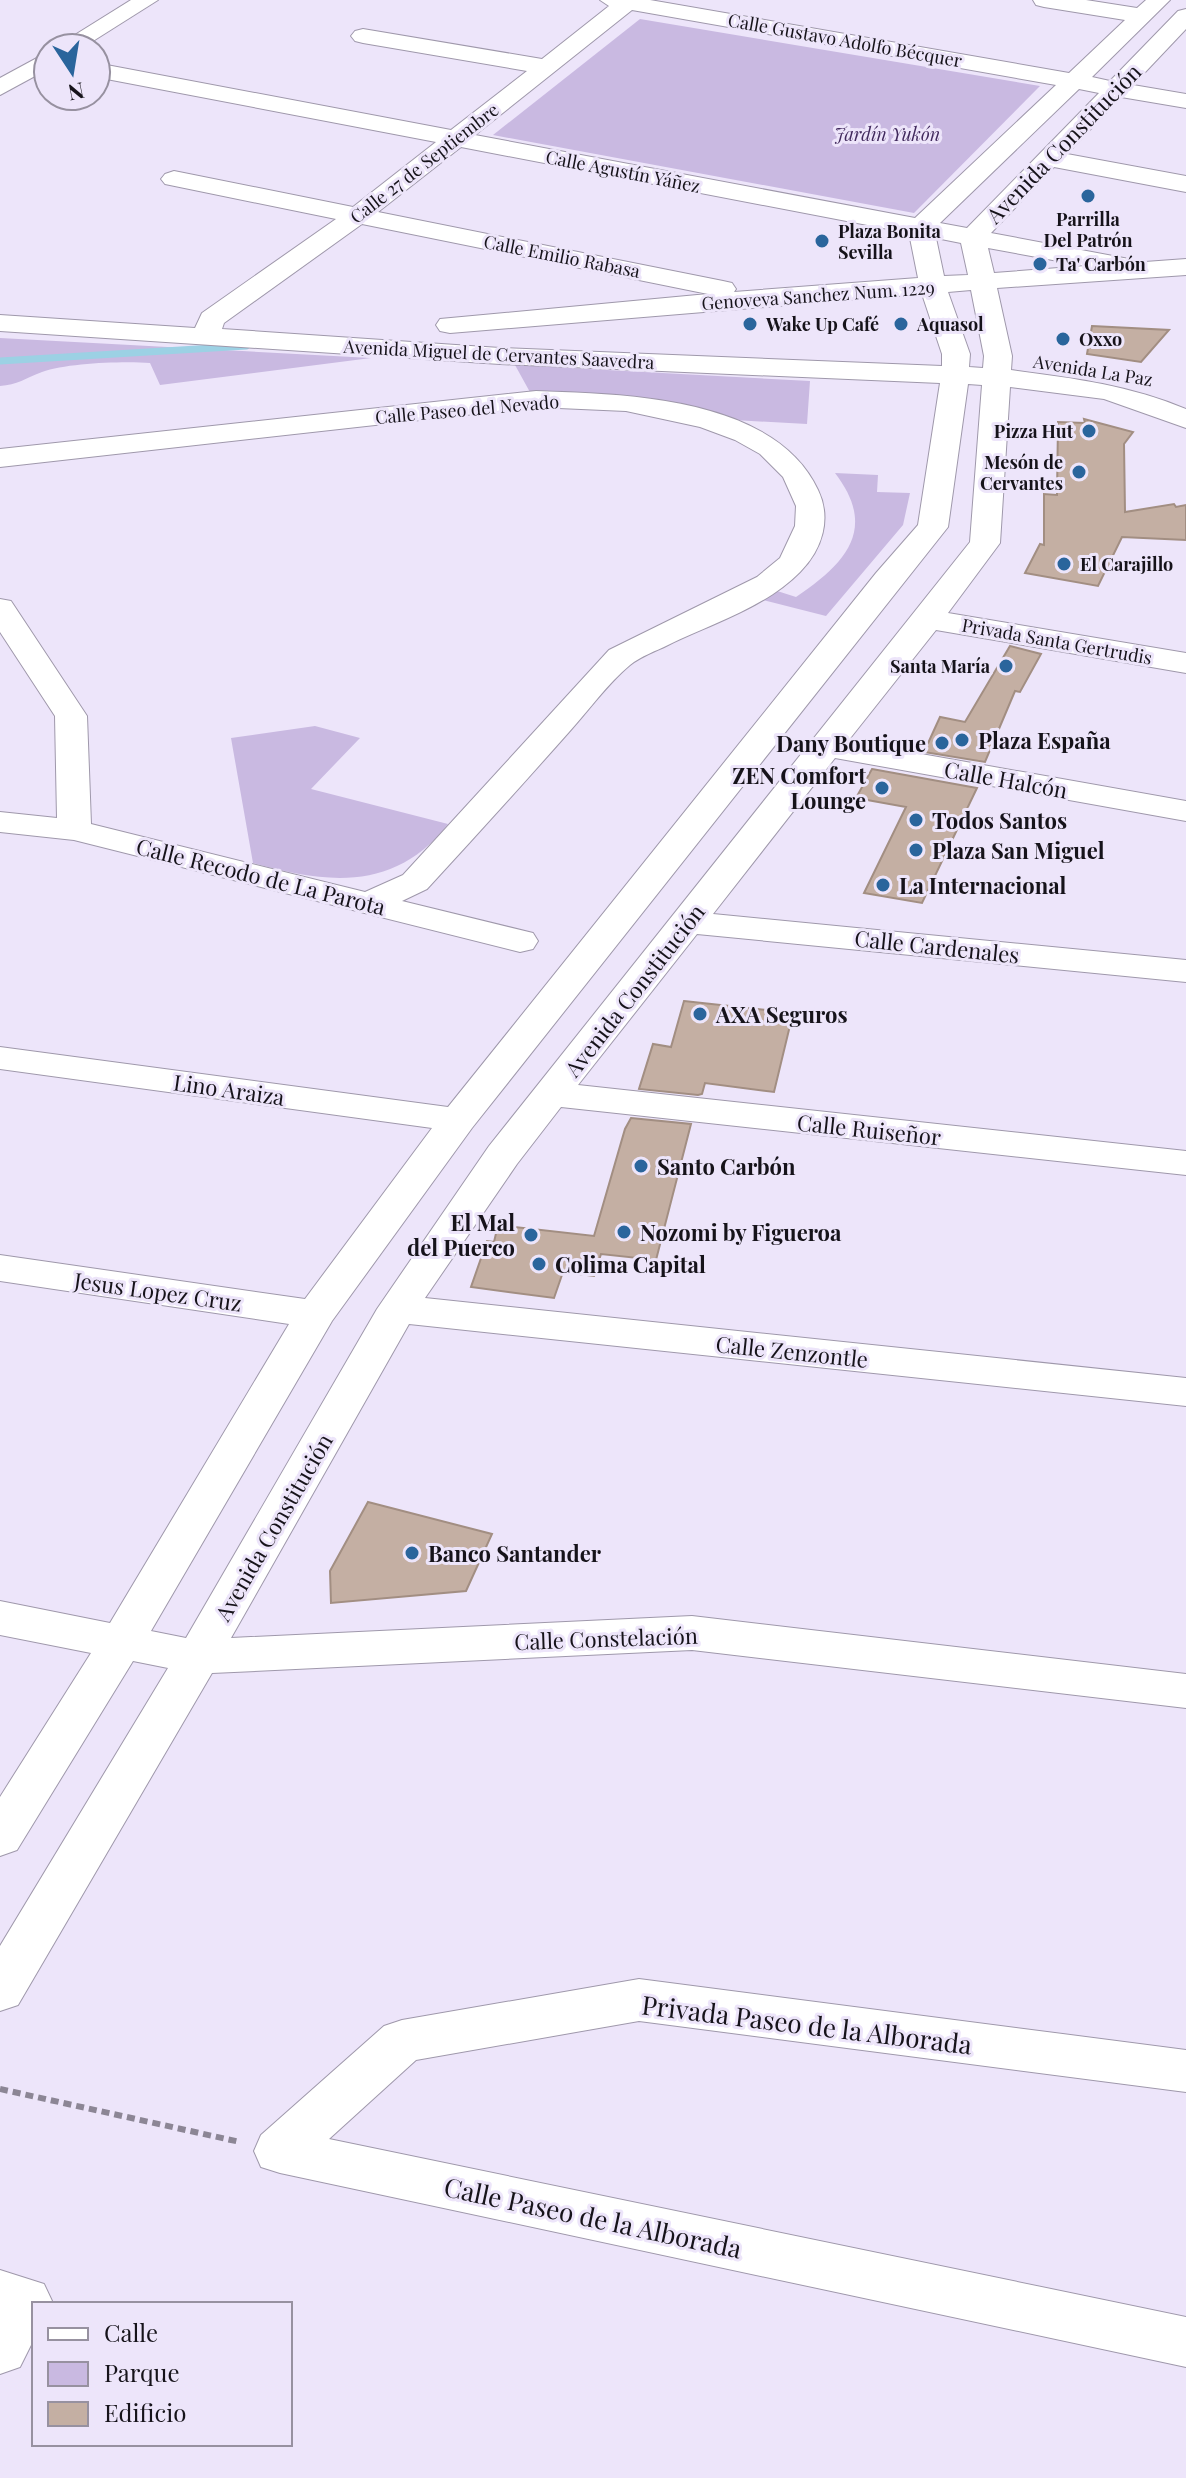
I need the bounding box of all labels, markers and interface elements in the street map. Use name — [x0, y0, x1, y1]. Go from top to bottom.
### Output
street label: Calle Gustavo Adolfo Bécquer — [726, 8, 964, 72]
north arrow — [32, 32, 112, 112]
street label: Avenida Constitución — [978, 57, 1147, 230]
text: N — [65, 76, 87, 109]
street label: Calle 27 de Septiembre — [345, 97, 503, 229]
park label: Jardín Yukón — [834, 122, 940, 146]
street label: Calle Agustín Yáñez — [544, 144, 702, 198]
marker: Parrilla Del Patrón — [1079, 187, 1097, 205]
place label: Parrilla Del Patrón — [1043, 207, 1133, 252]
place label: Plaza Bonita Sevilla — [838, 219, 942, 264]
street label: Calle Emilio Rabasa — [482, 229, 642, 283]
marker: Plaza Bonita Sevilla — [813, 232, 831, 250]
place label: Ta' Carbón — [1056, 252, 1146, 276]
marker: Ta' Carbón — [1031, 255, 1049, 273]
street label: Genoveva Sanchez Num. 1229 — [701, 275, 935, 315]
place label: Wake Up Café — [765, 312, 879, 336]
place label: Aquasol — [916, 312, 984, 336]
marker: Wake Up Café — [741, 315, 759, 333]
marker: Aquasol — [892, 315, 910, 333]
place label: Oxxo — [1079, 327, 1122, 351]
marker: Oxxo — [1054, 330, 1072, 348]
street label: Avenida Miguel de Cervantes Saavedra — [342, 334, 655, 374]
street label: Avenida La Paz — [1031, 349, 1154, 391]
street label: Calle Paseo del Nevado — [374, 389, 560, 429]
place label: Pizza Hut — [994, 419, 1074, 443]
marker: Pizza Hut — [1080, 422, 1098, 440]
place label: Mesón de Cervantes — [980, 450, 1063, 495]
marker: Mesón de Cervantes — [1070, 463, 1088, 481]
place label: El Carajillo — [1080, 552, 1173, 576]
marker: El Carajillo — [1055, 555, 1073, 573]
street label: Privada Santa Gertrudis — [960, 612, 1154, 670]
place label: Santa María — [890, 654, 991, 678]
marker: Santa María — [997, 657, 1015, 675]
place label: Plaza España — [978, 725, 1111, 755]
place label: Dany Boutique — [776, 728, 926, 758]
marker: Plaza España — [953, 731, 971, 749]
marker: Dany Boutique — [933, 734, 951, 752]
street label: Calle Halcón — [942, 753, 1070, 805]
place label: ZEN Comfort Lounge — [732, 760, 866, 815]
marker: ZEN Comfort Lounge — [873, 779, 891, 797]
place label: Todos Santos — [932, 805, 1067, 835]
marker: Todos Santos — [907, 811, 925, 829]
street label: Calle Recodo de La Parota — [133, 830, 389, 922]
place label: Plaza San Miguel — [932, 835, 1105, 865]
marker: Plaza San Miguel — [907, 841, 925, 859]
place label: La Internacional — [899, 870, 1067, 900]
marker: La Internacional — [874, 876, 892, 894]
street label: Avenida Constitución — [556, 897, 711, 1083]
street label: Calle Cardenales — [853, 922, 1021, 970]
place label: AXA Seguros — [715, 999, 848, 1029]
marker: AXA Seguros — [691, 1005, 709, 1023]
street label: Lino Araiza — [172, 1066, 286, 1112]
street label: Calle Ruiseñor — [796, 1107, 943, 1151]
place label: Santo Carbón — [657, 1151, 796, 1181]
marker: Santo Carbón — [632, 1157, 650, 1175]
place label: El Mal del Puerco — [407, 1207, 515, 1262]
place label: Nozomi by Figueroa — [640, 1217, 842, 1247]
marker: Nozomi by Figueroa — [615, 1223, 633, 1241]
marker: El Mal del Puerco — [522, 1226, 540, 1244]
place label: Colima Capital — [555, 1249, 706, 1279]
marker: Colima Capital — [530, 1255, 548, 1273]
street label: Jesus Lopez Cruz — [71, 1264, 244, 1318]
street label: Calle Zenzontle — [714, 1328, 870, 1374]
street label: Avenida Constitución — [207, 1428, 339, 1627]
place label: Banco Santander — [428, 1538, 602, 1568]
marker: Banco Santander — [403, 1544, 421, 1562]
street label: Calle Constelación — [514, 1620, 698, 1656]
street label: Privada Paseo de la Alborada — [640, 1986, 974, 2062]
street label: Calle Paseo de la Alborada — [441, 2168, 745, 2266]
legend — [32, 2302, 292, 2446]
text: Calle — [104, 2316, 158, 2348]
text: Parque — [104, 2356, 180, 2388]
text: Edificio — [104, 2396, 186, 2428]

